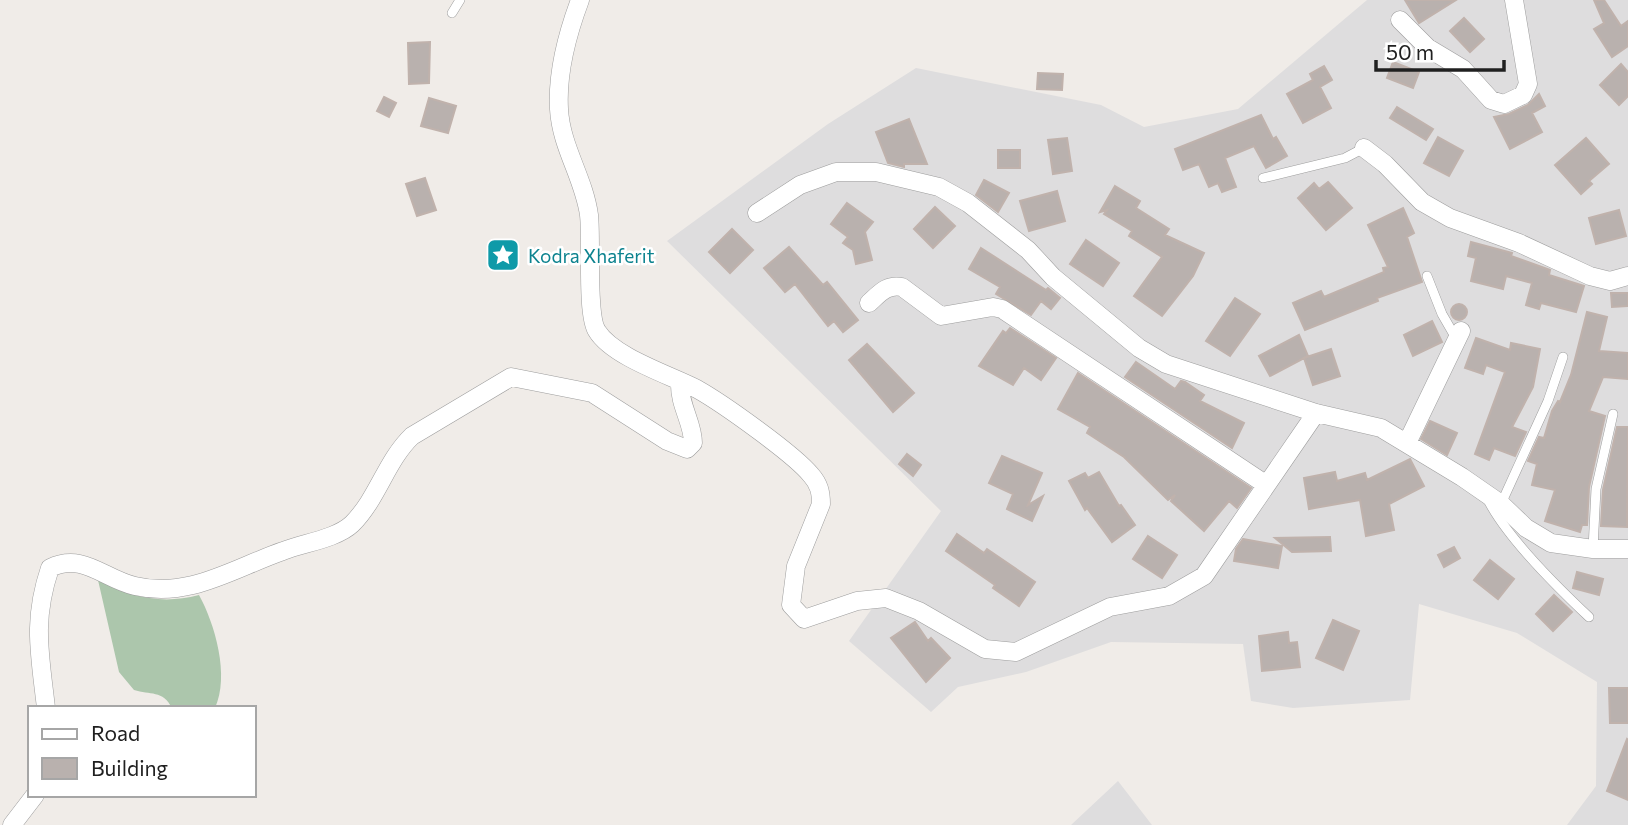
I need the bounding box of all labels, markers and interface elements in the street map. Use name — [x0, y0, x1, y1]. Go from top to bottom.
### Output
scale bar — [1376, 28, 1504, 72]
text: 50 m — [1386, 39, 1434, 64]
place icon: Kodra Xhaferit — [484, 236, 522, 274]
place label: Kodra Xhaferit — [528, 244, 655, 267]
legend — [28, 706, 256, 797]
text: Road — [91, 720, 140, 745]
text: Building — [91, 755, 168, 780]

